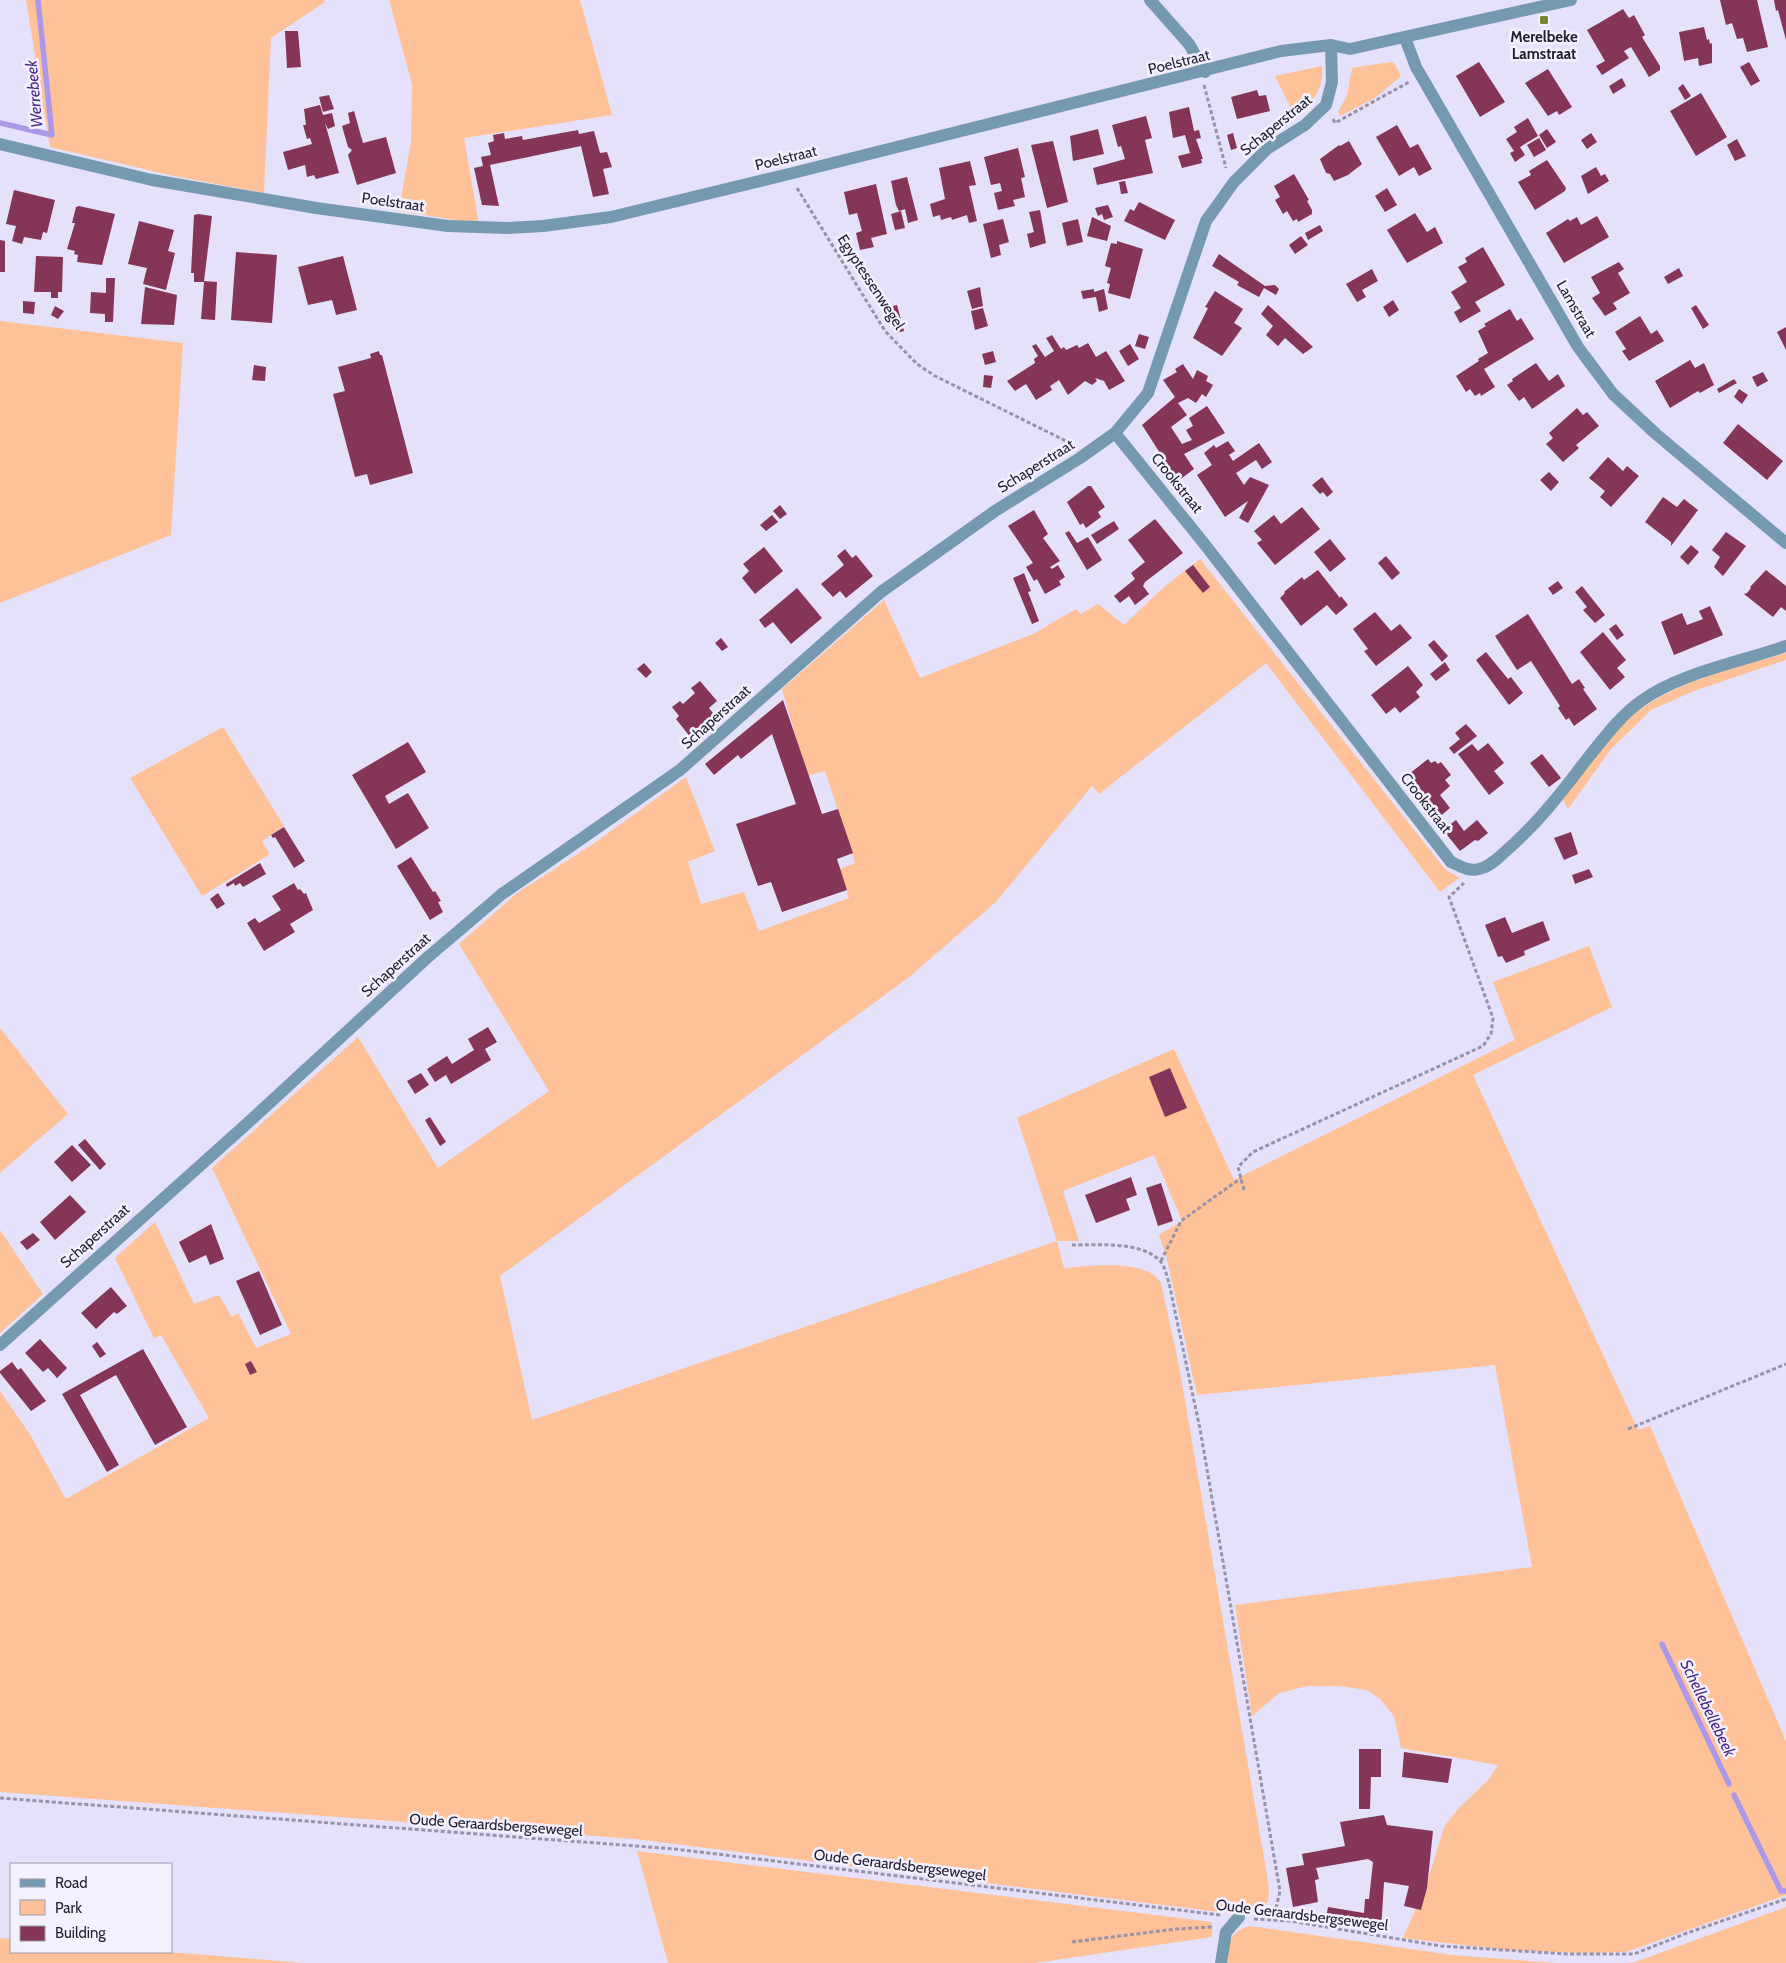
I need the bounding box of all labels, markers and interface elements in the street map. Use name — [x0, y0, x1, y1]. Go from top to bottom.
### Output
marker: Merelbeke Lamstraat — [1538, 14, 1550, 26]
place label: Merelbeke Lamstraat — [1510, 28, 1578, 63]
street label: Poelstraat — [1146, 46, 1212, 78]
water label: Werrebeek — [21, 58, 46, 129]
street label: Schaperstraat — [1237, 91, 1315, 159]
street label: Poelstraat — [753, 142, 819, 174]
street label: Poelstraat — [361, 189, 425, 215]
street label: Egyptessenwegel — [834, 231, 909, 333]
street label: Lamstraat — [1552, 277, 1600, 341]
street label: Schaperstraat — [994, 435, 1078, 497]
street label: Crookstraat — [1147, 449, 1207, 517]
street label: Schaperstraat — [678, 681, 754, 753]
street label: Crookstraat — [1397, 769, 1455, 837]
street label: Schaperstraat — [358, 929, 434, 1001]
street label: Schaperstraat — [57, 1200, 133, 1272]
water label: Schellebellebeek — [1676, 1656, 1740, 1761]
street label: Oude Geraardsbergsewegel — [409, 1810, 584, 1840]
street label: Oude Geraardsbergsewegel — [813, 1845, 988, 1885]
legend — [10, 1863, 172, 1953]
text: Road — [55, 1874, 88, 1892]
street label: Oude Geraardsbergsewegel — [1215, 1895, 1390, 1935]
text: Park — [55, 1899, 82, 1917]
text: Building — [55, 1924, 106, 1942]

